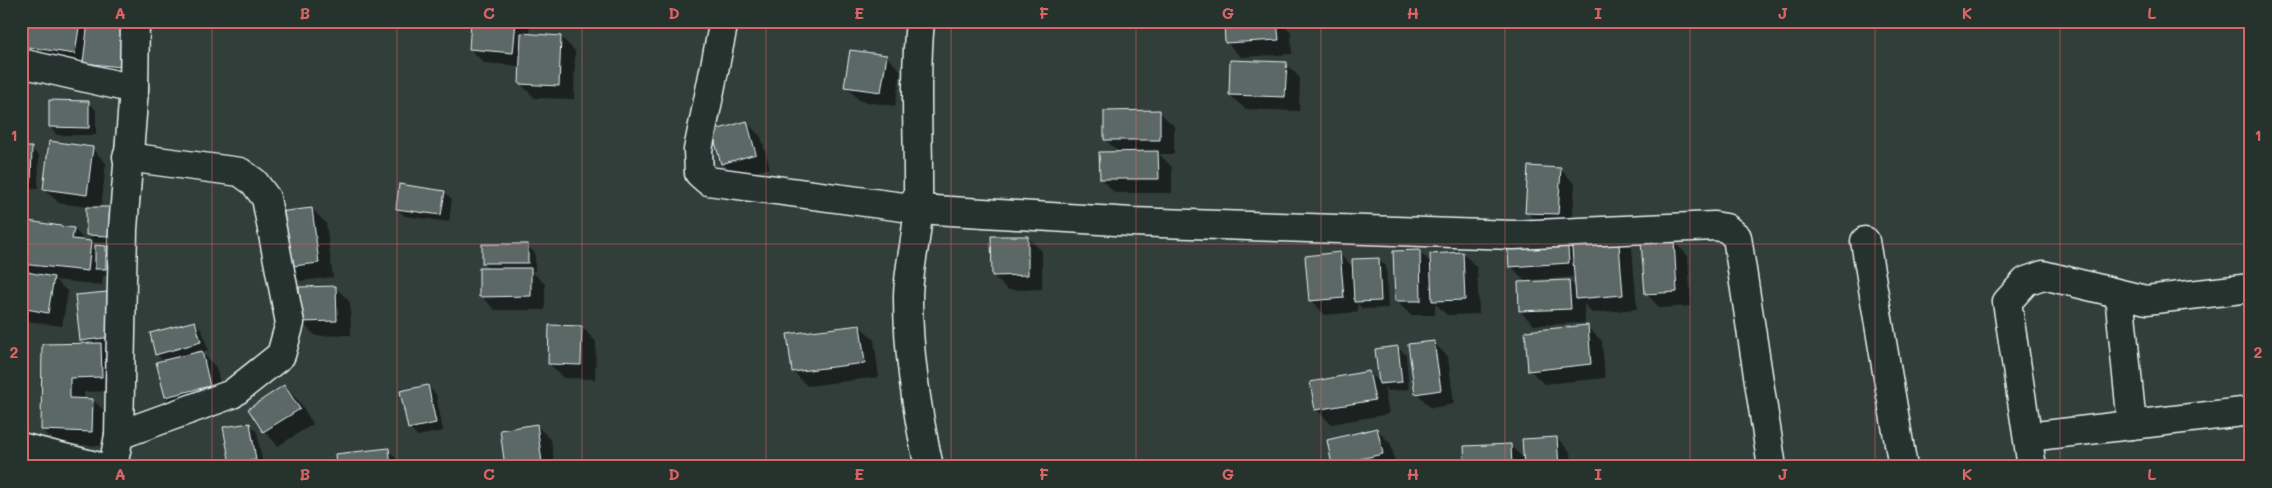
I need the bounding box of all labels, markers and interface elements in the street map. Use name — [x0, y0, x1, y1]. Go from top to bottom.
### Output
text: A — [114, 2, 126, 23]
text: B — [300, 2, 310, 23]
text: C — [483, 2, 495, 23]
text: D — [668, 2, 680, 23]
text: E — [854, 2, 864, 23]
text: F — [1039, 2, 1049, 23]
text: G — [1222, 2, 1234, 23]
text: H — [1407, 2, 1419, 23]
text: I — [1594, 2, 1602, 23]
text: J — [1778, 2, 1788, 23]
text: K — [1962, 2, 1972, 23]
text: L — [2147, 2, 2157, 23]
text: 1 — [10, 124, 18, 145]
text: 1 — [2254, 124, 2262, 145]
text: 2 — [10, 341, 19, 362]
text: 2 — [2254, 341, 2263, 362]
text: A — [114, 463, 126, 484]
text: B — [300, 463, 310, 484]
text: C — [483, 463, 495, 484]
text: D — [668, 463, 680, 484]
text: E — [854, 463, 864, 484]
text: F — [1039, 463, 1049, 484]
text: G — [1222, 463, 1234, 484]
text: H — [1407, 463, 1419, 484]
text: I — [1594, 463, 1602, 484]
text: J — [1778, 463, 1788, 484]
text: K — [1962, 463, 1972, 484]
text: L — [2147, 463, 2157, 484]

